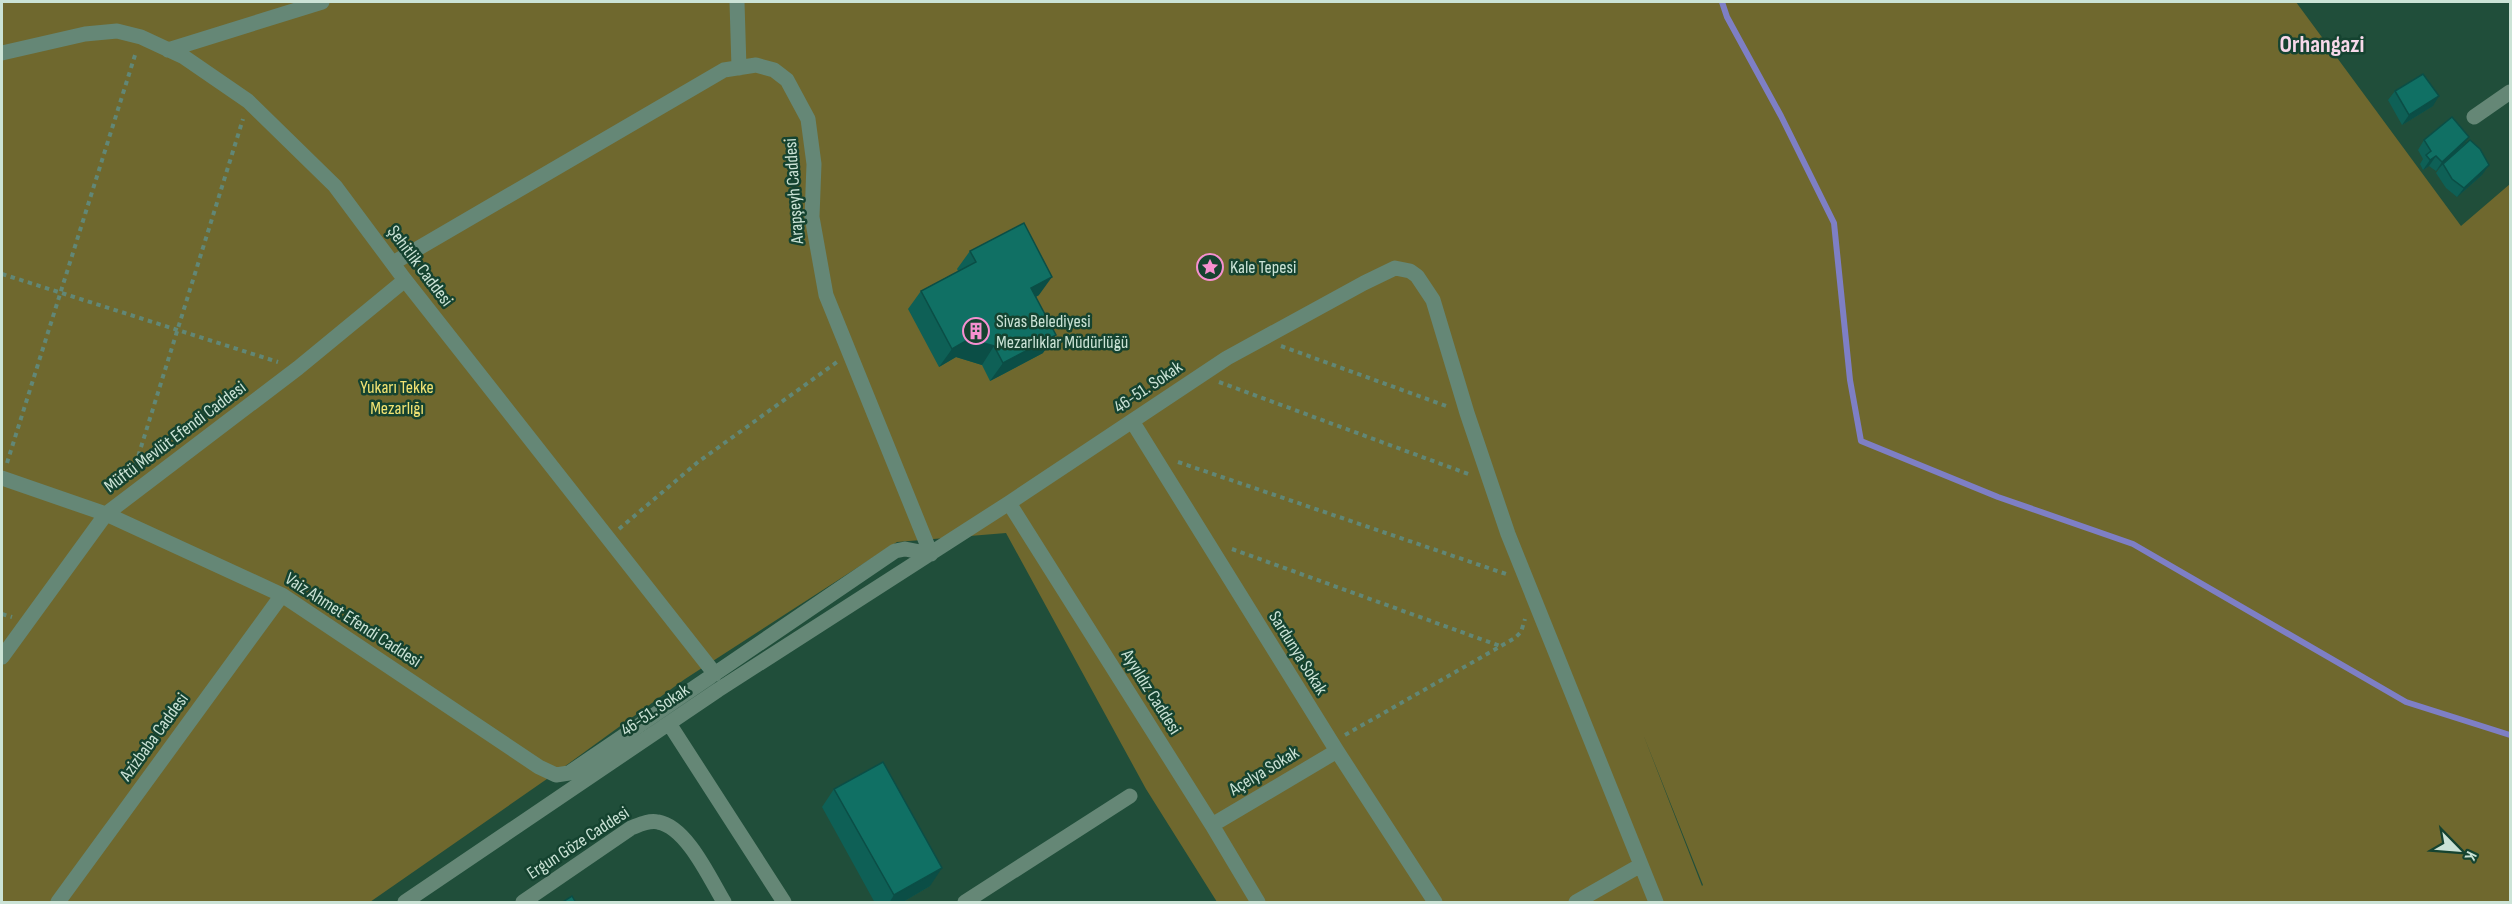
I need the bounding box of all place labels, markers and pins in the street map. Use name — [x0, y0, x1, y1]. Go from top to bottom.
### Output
place icon: Kale Tepesi — [1195, 252, 1225, 282]
place label: Kale Tepesi — [1230, 257, 1296, 278]
place label: Sivas Belediyesi Mezarlıklar Müdürlüğü — [996, 311, 1128, 353]
building icon: Sivas Belediyesi Mezarlıklar Müdürlüğü — [961, 316, 991, 346]

